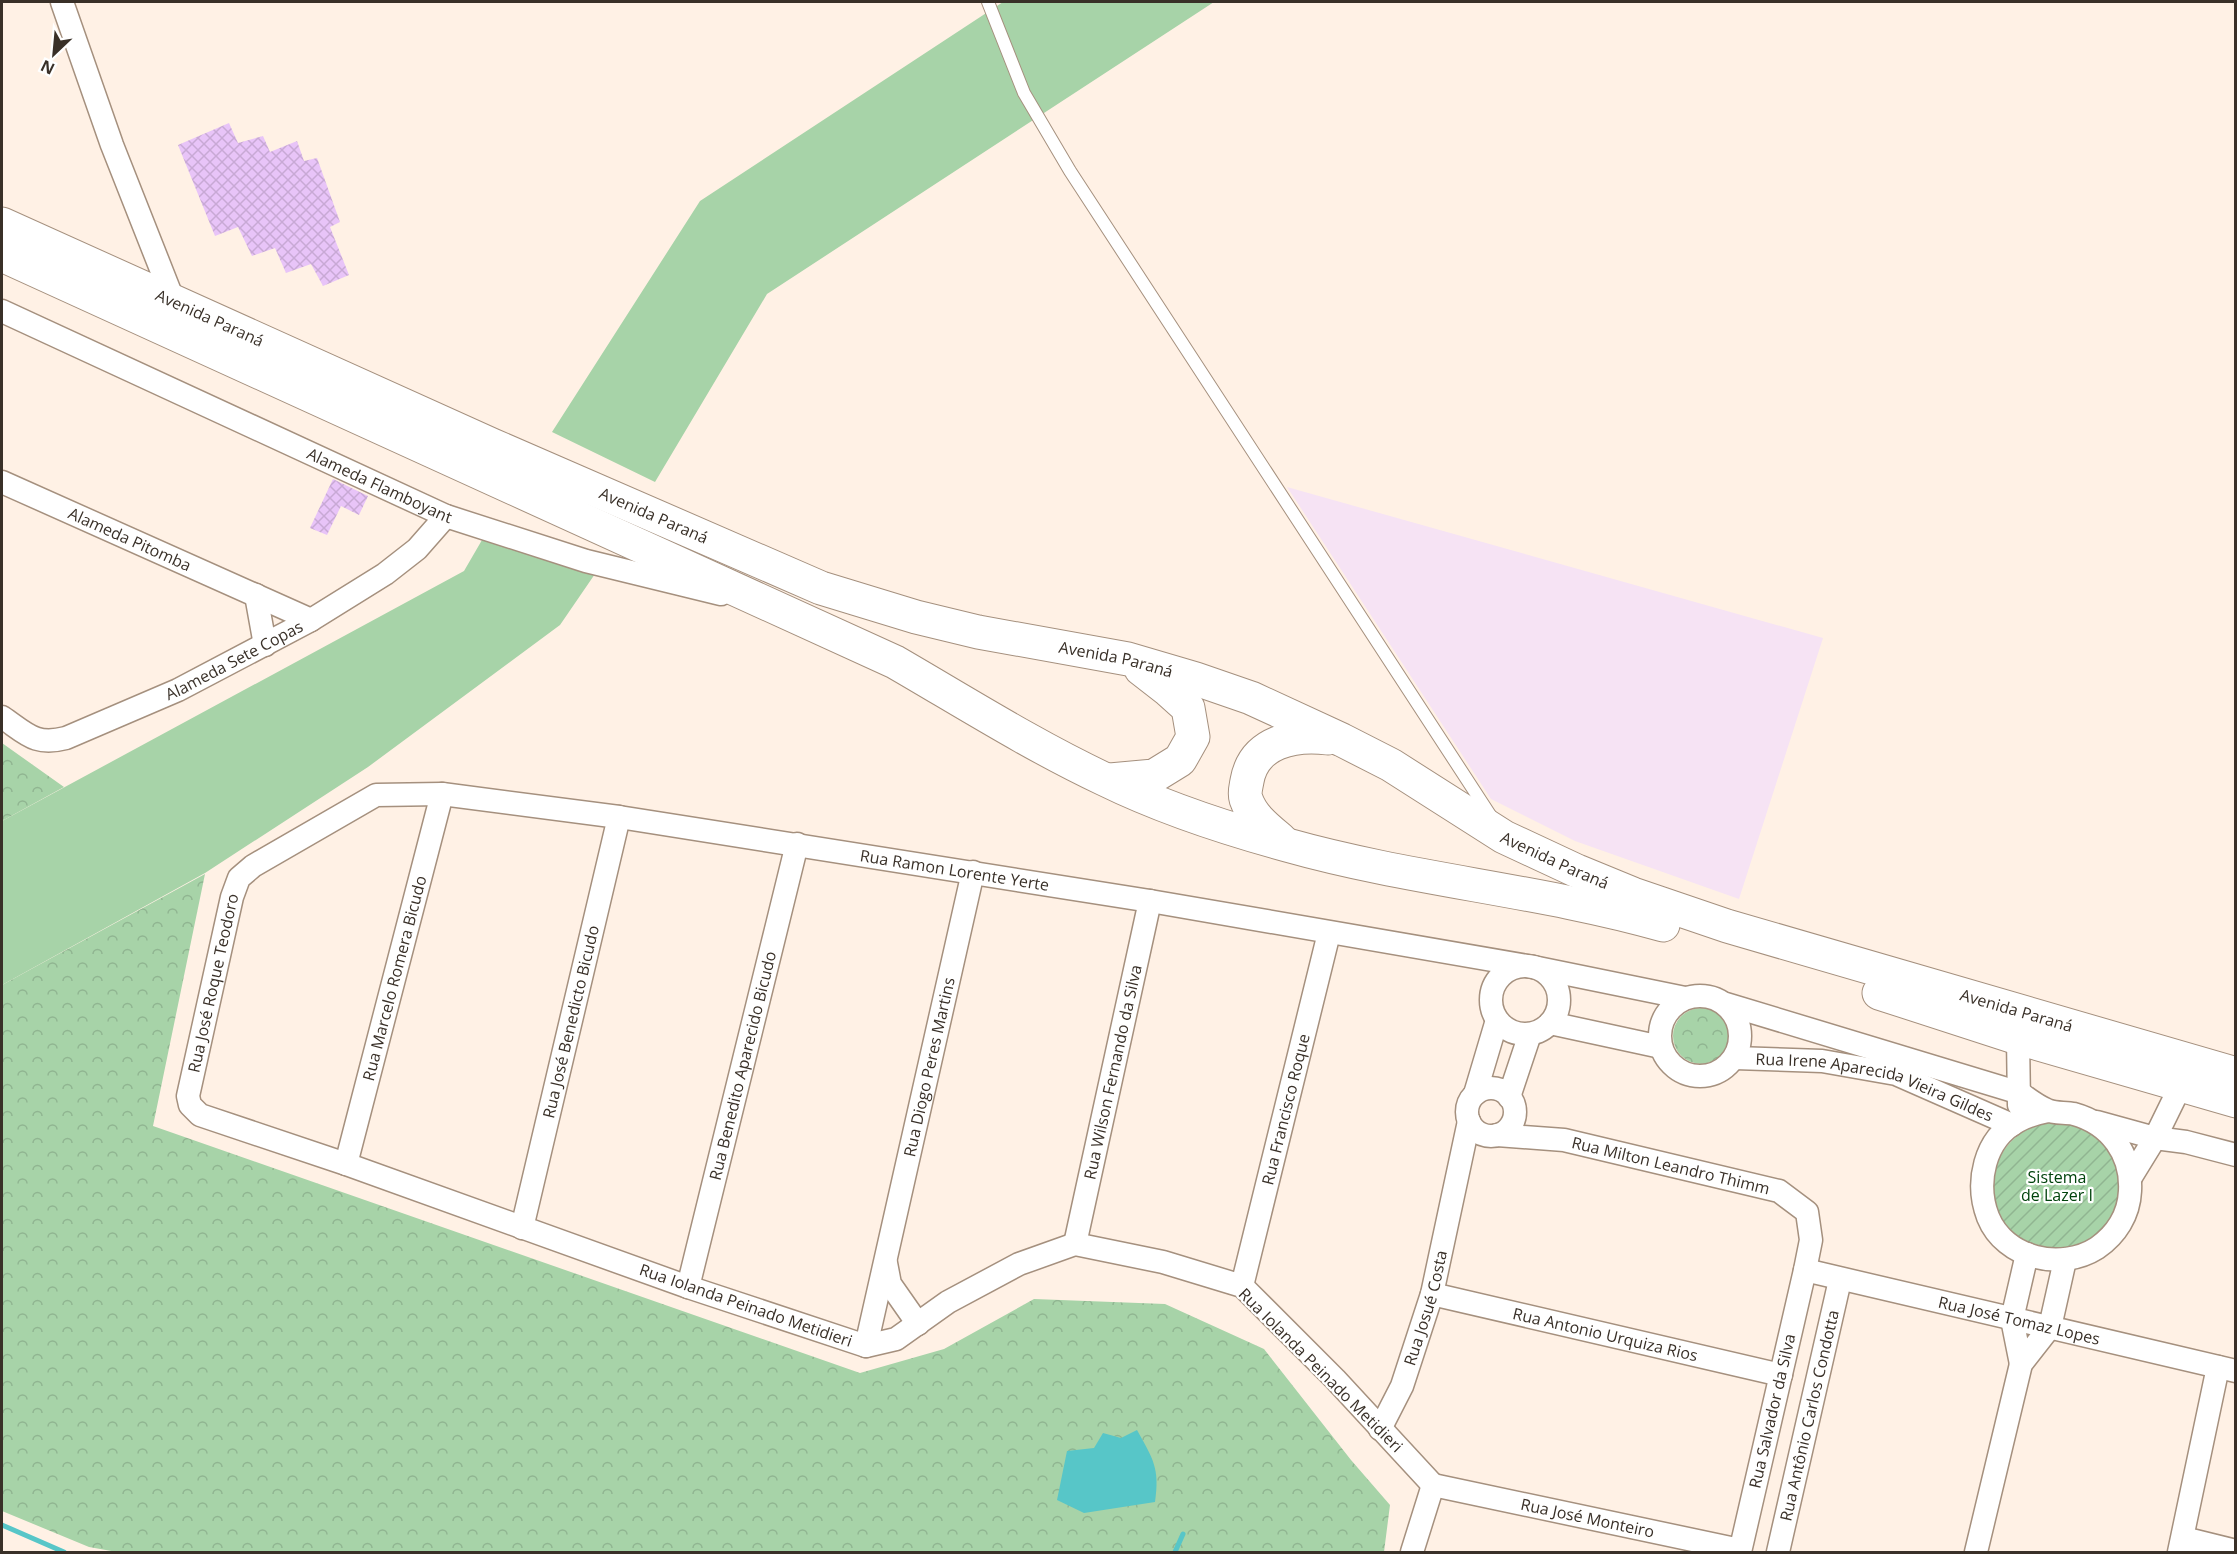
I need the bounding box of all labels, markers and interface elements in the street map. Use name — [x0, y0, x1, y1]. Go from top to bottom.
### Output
north arrow — [24, 24, 84, 84]
text: N — [37, 55, 58, 80]
street label: Avenida Paraná — [152, 284, 267, 352]
street label: Alameda Flamboyant — [304, 442, 455, 528]
street label: Avenida Paraná — [596, 482, 712, 549]
street label: Alameda Pitomba — [65, 502, 195, 576]
street label: Alameda Sete Copas — [162, 615, 307, 705]
street label: Avenida Paraná — [1057, 636, 1176, 683]
street label: Avenida Paraná — [1497, 826, 1612, 894]
street label: Rua Ramon Lorente Yerte — [858, 844, 1051, 896]
street label: Rua Marcelo Romera Bicudo — [357, 873, 431, 1083]
street label: Rua José Roque Teodoro — [183, 891, 243, 1075]
street label: Rua José Benedicto Bicudo — [537, 923, 604, 1120]
street label: Rua Benedito Aparecido Bicudo — [704, 949, 781, 1182]
street label: Rua Wilson Fernando da Silva — [1078, 963, 1147, 1182]
street label: Rua Diogo Peres Martins — [898, 975, 960, 1159]
street label: Avenida Paraná — [1958, 983, 2076, 1037]
street label: Rua Francisco Roque — [1256, 1031, 1315, 1187]
street label: Rua Irene Aparecida Vieira Gildes — [1755, 1048, 1997, 1126]
street label: Rua Milton Leandro Thimm — [1570, 1131, 1772, 1199]
park label: Sistema de Lazer I — [2021, 1166, 2093, 1206]
street label: Rua Josué Costa — [1398, 1248, 1452, 1368]
street label: Rua Iolanda Peinado Metidieri — [637, 1258, 855, 1352]
street label: Rua Iolanda Peinado Metidieri — [1234, 1283, 1408, 1457]
street label: Rua José Tomaz Lopes — [1936, 1291, 2102, 1350]
street label: Rua Antonio Urquiza Rios — [1511, 1302, 1700, 1366]
street label: Rua Antônio Carlos Condotta — [1774, 1308, 1844, 1523]
street label: Rua Salvador da Silva — [1744, 1332, 1800, 1490]
street label: Rua José Monteiro — [1519, 1493, 1656, 1543]

